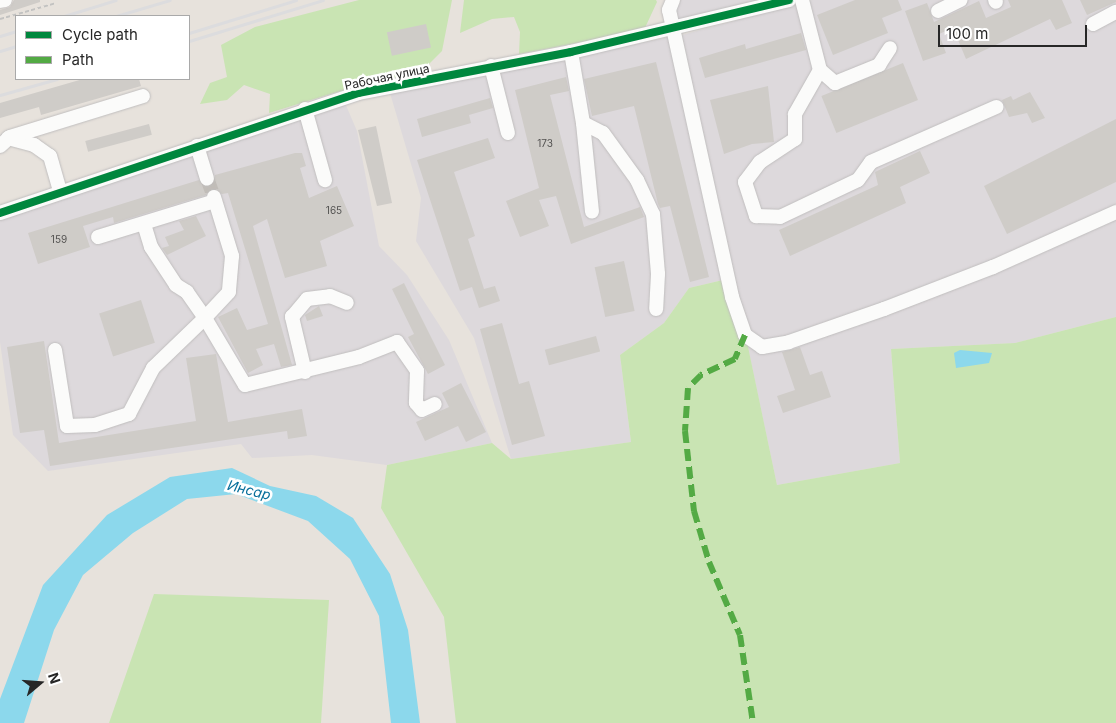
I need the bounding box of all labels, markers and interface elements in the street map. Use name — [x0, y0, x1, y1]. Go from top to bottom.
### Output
legend — [15, 15, 190, 80]
scale bar — [941, 15, 1090, 47]
text: 100 m — [946, 24, 988, 43]
text: Cycle path — [62, 25, 138, 44]
text: Path — [62, 50, 94, 69]
street label: Рабочая улица — [343, 61, 431, 93]
house number: 173 — [537, 138, 553, 150]
house number: 165 — [326, 205, 342, 217]
house number: 159 — [51, 234, 67, 246]
water label: Инсар — [226, 477, 272, 503]
north arrow — [15, 658, 65, 708]
text: N — [45, 671, 64, 686]

